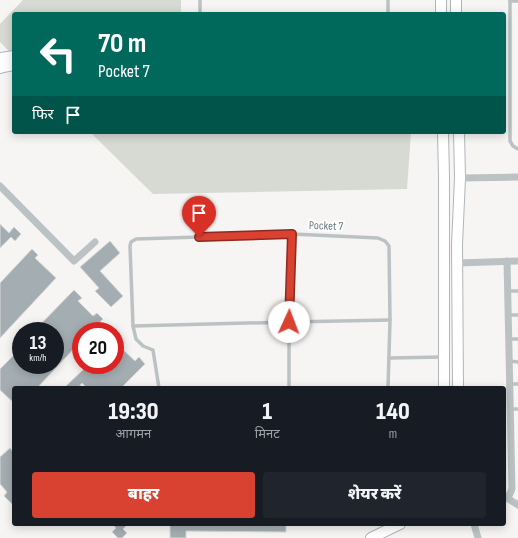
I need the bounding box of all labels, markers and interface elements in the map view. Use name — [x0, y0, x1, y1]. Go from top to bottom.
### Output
text: 70 m — [98, 27, 146, 60]
icon: left — [32, 28, 84, 80]
text: Pocket 7 — [98, 61, 150, 82]
icon: arrive — [62, 104, 84, 126]
text: फिर — [32, 105, 54, 124]
pin — [182, 196, 216, 237]
icon: arrive — [188, 202, 210, 224]
street label: Pocket 7 — [309, 218, 344, 234]
position arrow — [268, 301, 310, 343]
speed limit sign: 20 — [72, 322, 124, 374]
text: 13 — [30, 331, 46, 355]
text: km/h — [29, 352, 47, 364]
text: 19:30 — [108, 397, 158, 426]
text: 1 — [262, 397, 272, 426]
text: 140 — [376, 397, 410, 426]
text: आगमन — [116, 426, 151, 442]
text: मिनट — [255, 426, 280, 442]
text: m — [389, 426, 397, 442]
button: बाहर — [32, 472, 255, 518]
button: शेयर करें — [263, 472, 486, 518]

